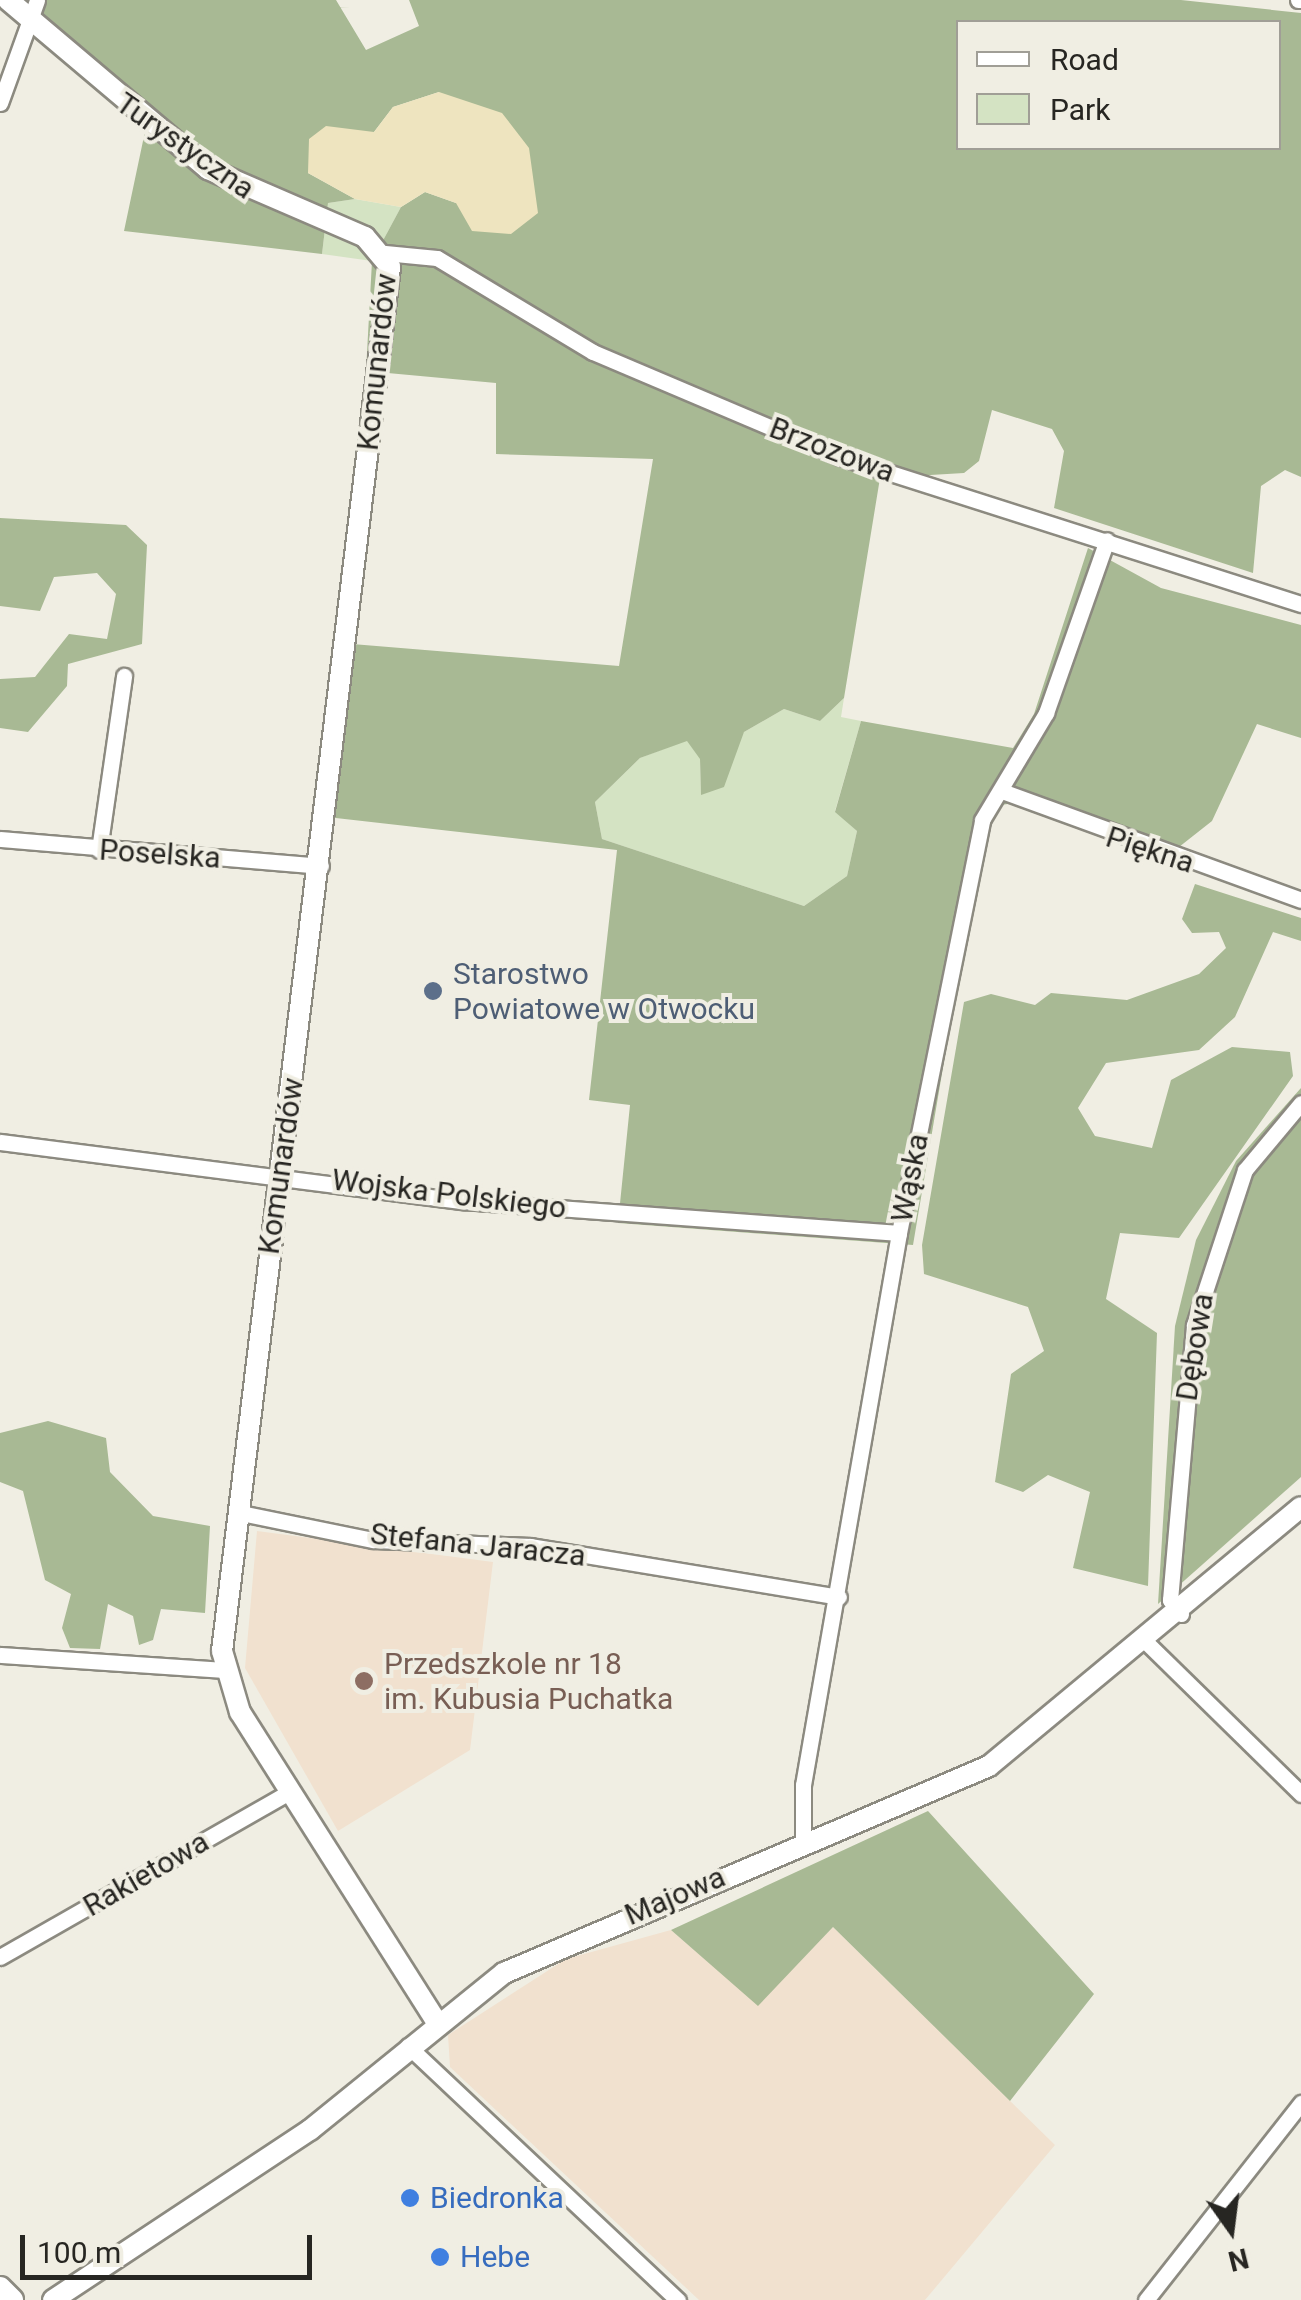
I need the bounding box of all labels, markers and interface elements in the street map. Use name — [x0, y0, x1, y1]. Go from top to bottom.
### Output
legend — [956, 20, 1281, 150]
text: Road — [1050, 42, 1119, 77]
street label: Turystyczna — [109, 85, 261, 207]
text: Park — [1050, 92, 1110, 127]
street label: Komunardów — [350, 272, 404, 452]
street label: Brzozowa — [764, 410, 900, 490]
street label: Piękna — [1102, 819, 1198, 881]
street label: Poselska — [98, 832, 222, 876]
place label: Starostwo Powiatowe w Otwocku — [453, 956, 755, 1026]
marker: Starostwo Powiatowe w Otwocku — [422, 980, 444, 1002]
street label: Komunardów — [251, 1075, 311, 1257]
street label: Wąska — [884, 1131, 936, 1225]
street label: Wojska Polskiego — [330, 1162, 568, 1226]
street label: Dębowa — [1169, 1291, 1221, 1403]
street label: Stefana Jaracza — [369, 1516, 587, 1574]
place label: Przedszkole nr 18 im. Kubusia Puchatka — [384, 1646, 673, 1716]
marker: Przedszkole nr 18 im. Kubusia Puchatka — [353, 1670, 375, 1692]
street label: Rakietowa — [77, 1824, 215, 1924]
street label: Majowa — [619, 1859, 731, 1933]
place label: Biedronka — [430, 2180, 564, 2216]
north arrow — [1181, 2180, 1281, 2280]
marker: Biedronka — [399, 2187, 421, 2209]
scale bar — [25, 2215, 318, 2277]
text: 100 m — [37, 2235, 121, 2270]
place label: Hebe — [460, 2239, 530, 2275]
text: N — [1225, 2241, 1252, 2278]
marker: Hebe — [429, 2246, 451, 2268]

